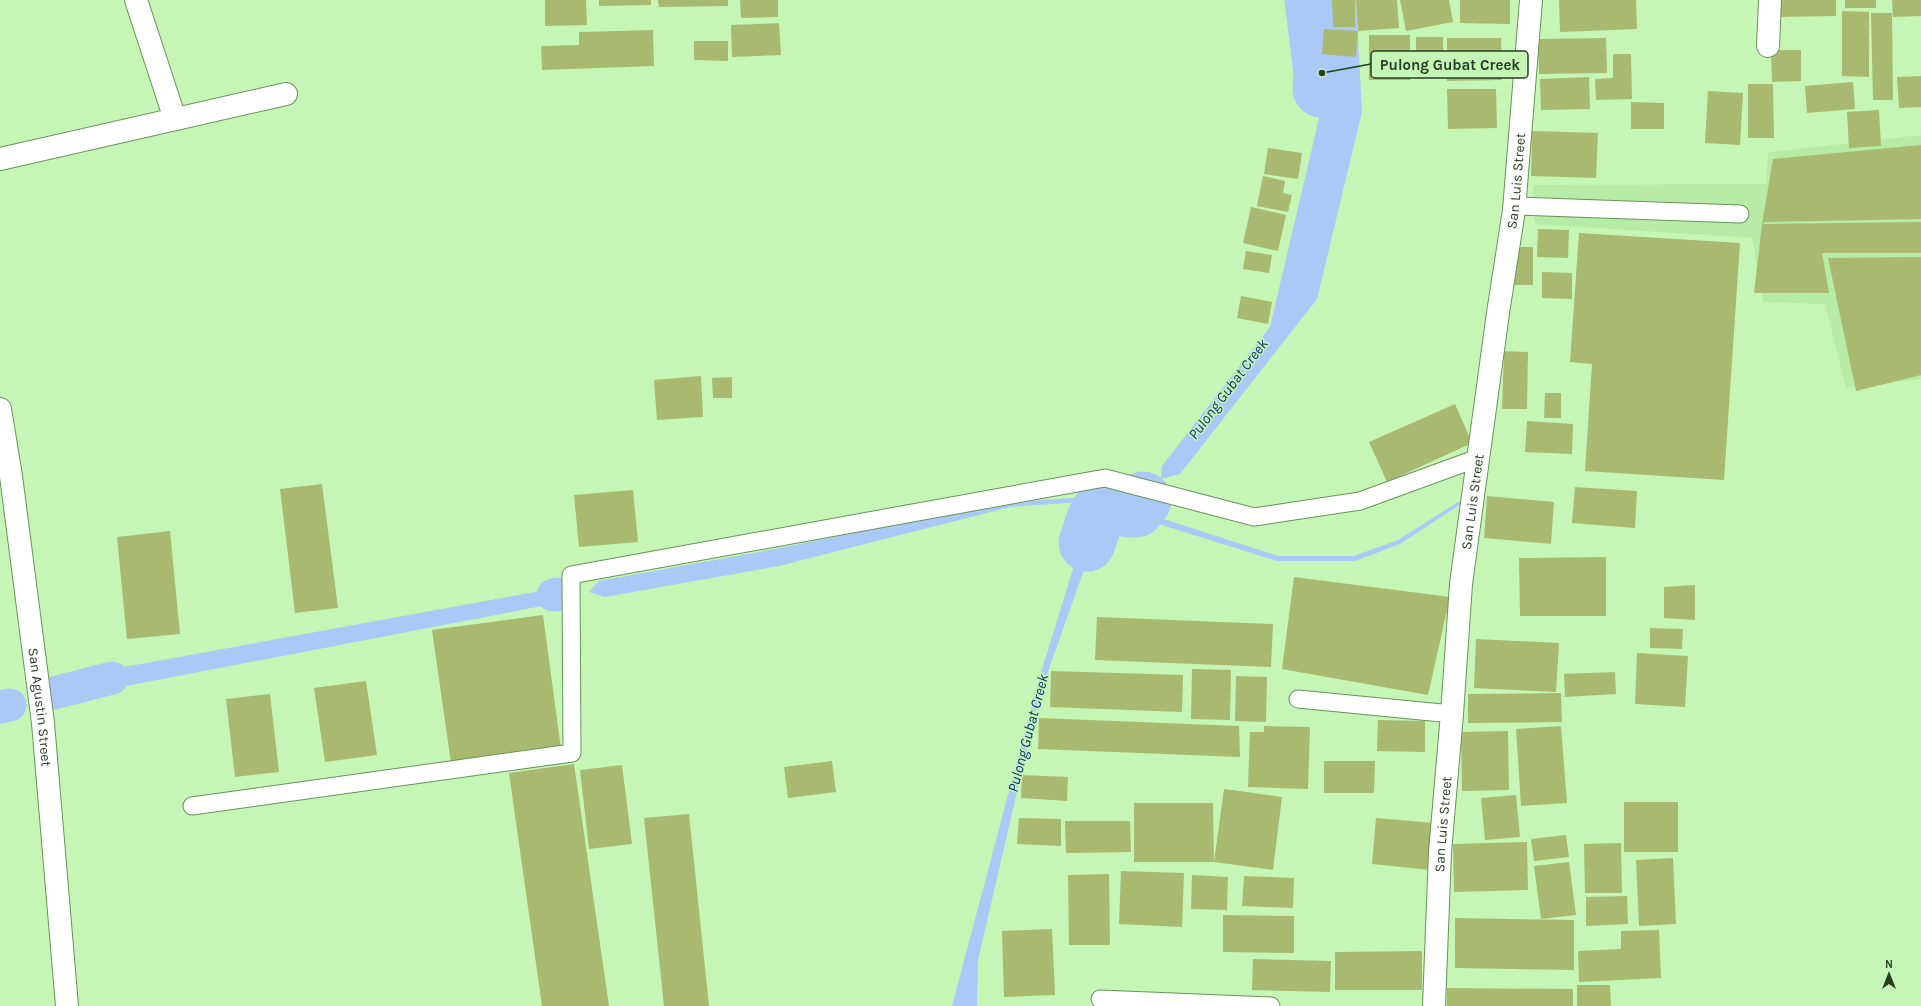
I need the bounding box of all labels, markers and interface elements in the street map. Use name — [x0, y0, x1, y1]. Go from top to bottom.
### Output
callout: Pulong Gubat Creek — [1371, 51, 1528, 78]
text: Pulong Gubat Creek — [1380, 56, 1520, 74]
street label: San Luis Street — [1503, 132, 1529, 230]
water label: Pulong Gubat Creek — [1184, 335, 1272, 443]
street label: San Luis Street — [1457, 453, 1487, 551]
street label: San Agustin Street — [25, 647, 55, 767]
water label: Pulong Gubat Creek — [1004, 672, 1052, 794]
street label: San Luis Street — [1431, 775, 1455, 873]
north arrow — [1869, 954, 1909, 994]
text: N — [1885, 958, 1893, 971]

